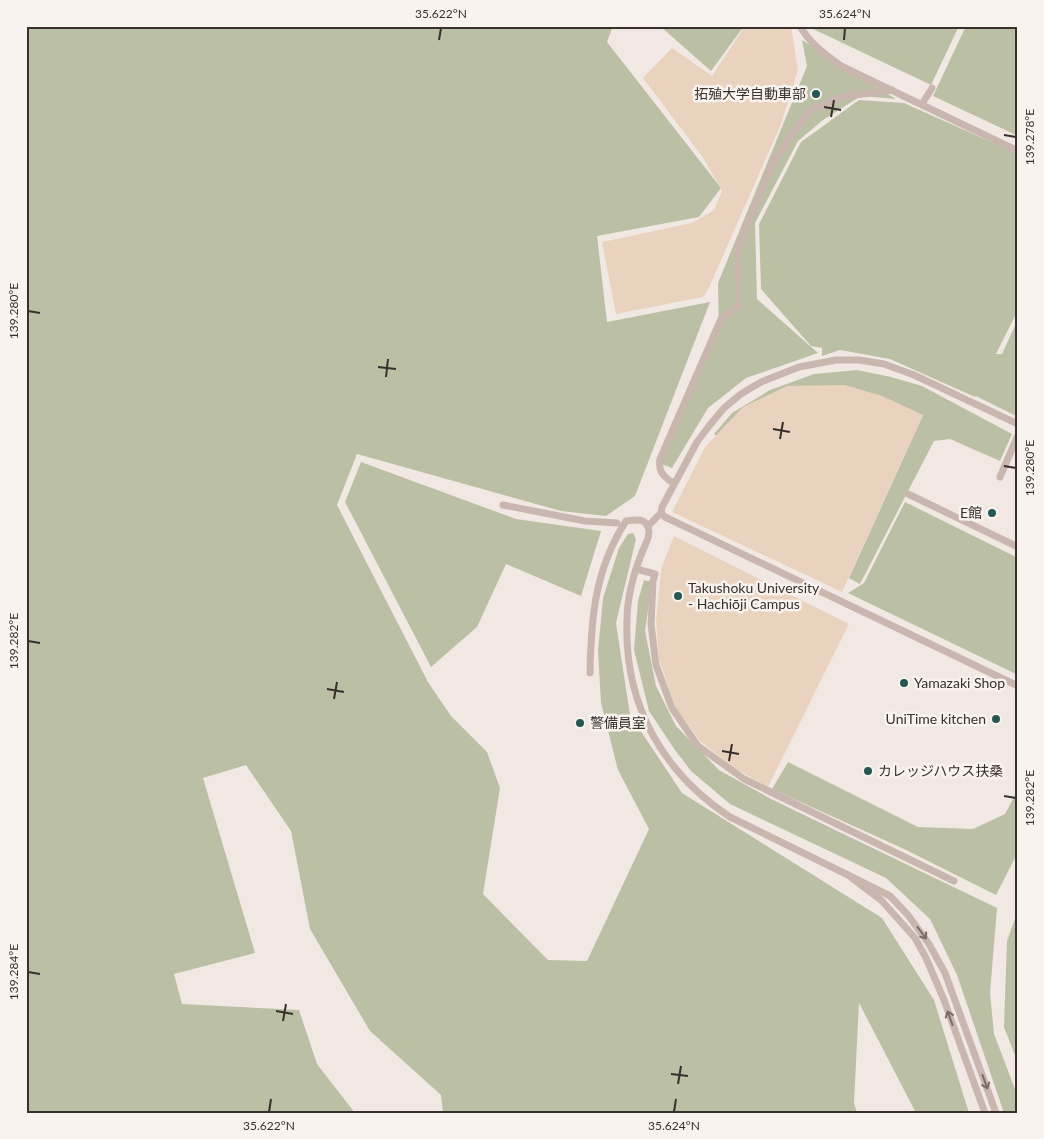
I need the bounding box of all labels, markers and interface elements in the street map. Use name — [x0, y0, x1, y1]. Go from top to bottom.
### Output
text: 35.622°N — [415, 6, 467, 21]
text: 35.624°N — [819, 6, 871, 21]
place label: 拓殖大学自動車部 — [694, 85, 806, 102]
marker: 拓殖大学自動車部 — [810, 88, 822, 100]
text: 139.278°E — [1022, 109, 1037, 165]
text: 139.280°E — [6, 283, 21, 339]
text: 139.280°E — [1022, 440, 1037, 496]
place label: E館 — [960, 504, 982, 521]
marker: E館 — [986, 507, 998, 519]
place label: Takushoku University - Hachiōji Campus — [688, 579, 820, 612]
marker: Takushoku University - Hachiōji Campus — [672, 590, 684, 602]
text: 139.282°E — [6, 613, 21, 669]
place label: Yamazaki Shop — [914, 674, 1005, 691]
marker: Yamazaki Shop — [898, 677, 910, 689]
place label: UniTime kitchen — [886, 710, 986, 727]
marker: UniTime kitchen — [990, 713, 1002, 725]
place label: 警備員室 — [590, 714, 646, 731]
marker: 警備員室 — [574, 717, 586, 729]
place label: カレッジハウス扶桑 — [878, 762, 1003, 779]
marker: カレッジハウス扶桑 — [862, 765, 874, 777]
text: 139.282°E — [1022, 770, 1037, 826]
one-way arrow — [916, 926, 927, 939]
text: 139.284°E — [6, 944, 21, 1000]
one-way arrow — [945, 1010, 954, 1026]
one-way arrow — [981, 1074, 990, 1089]
text: 35.622°N — [243, 1118, 295, 1133]
text: 35.624°N — [648, 1118, 700, 1133]

